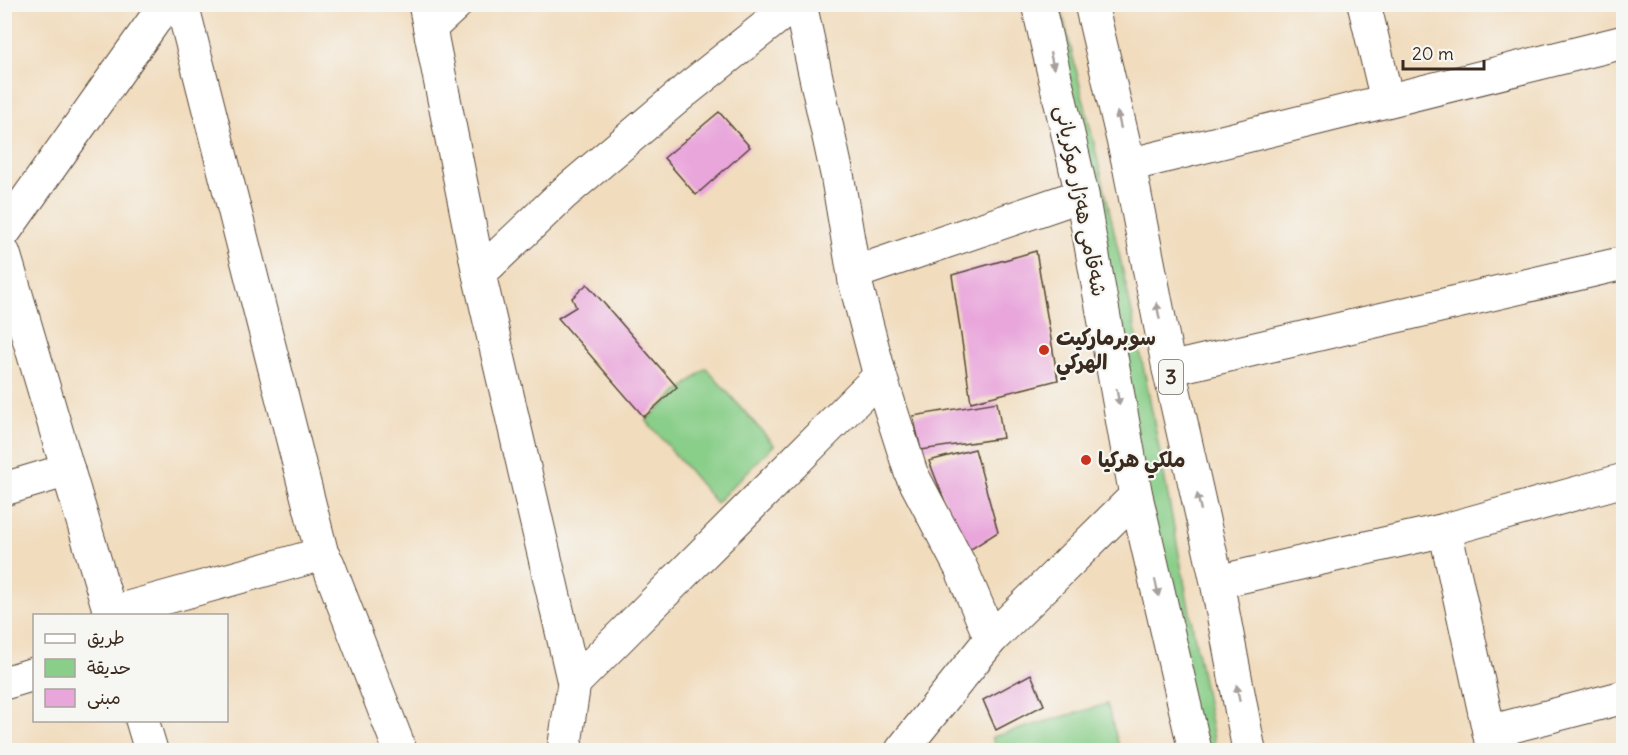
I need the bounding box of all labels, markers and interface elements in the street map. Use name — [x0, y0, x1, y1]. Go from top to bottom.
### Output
scale bar — [1403, 33, 1484, 71]
text: 20 m — [1412, 42, 1454, 65]
one-way arrow — [1047, 52, 1057, 70]
street label: شەقامی ھەژار موکریانی — [1049, 103, 1113, 299]
one-way arrow — [1114, 111, 1123, 130]
one-way arrow — [1153, 302, 1162, 321]
place label: سوبرماركيت الهركي — [1056, 324, 1156, 381]
marker: سوبرماركيت الهركي — [1037, 343, 1051, 357]
road number: 3 — [1159, 360, 1183, 394]
one-way arrow — [1114, 387, 1123, 406]
place label: ملكي هركيا — [1098, 446, 1186, 479]
marker: ملكي هركيا — [1079, 453, 1093, 467]
one-way arrow — [1194, 492, 1203, 511]
one-way arrow — [1153, 578, 1162, 597]
legend — [33, 614, 228, 722]
text: طريق — [87, 626, 125, 649]
text: حديقة — [87, 656, 131, 679]
one-way arrow — [1233, 683, 1242, 702]
text: مبنى — [87, 686, 121, 709]

